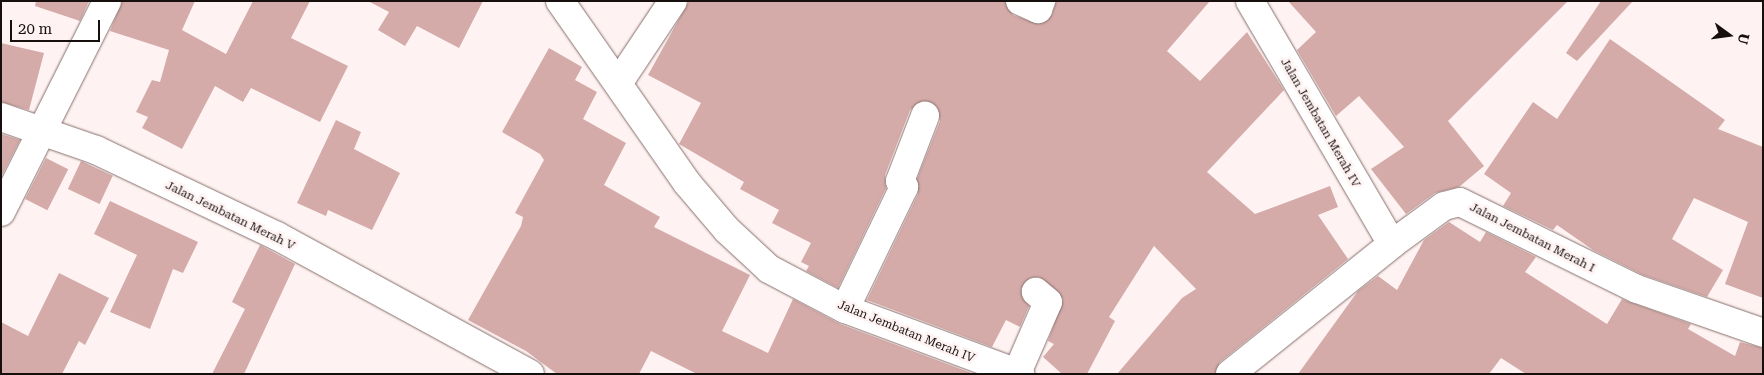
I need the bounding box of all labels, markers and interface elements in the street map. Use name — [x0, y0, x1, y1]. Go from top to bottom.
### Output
scale bar — [12, 10, 102, 42]
north arrow — [1704, 10, 1754, 60]
text: 20 m — [18, 20, 52, 38]
text: U — [1734, 31, 1753, 46]
street label: Jalan Jembatan Merah IV — [1277, 56, 1363, 190]
street label: Jalan Jembatan Merah V — [163, 178, 297, 254]
street label: Jalan Jembatan Merah I — [1467, 200, 1597, 276]
street label: Jalan Jembatan Merah IV — [835, 298, 977, 366]

